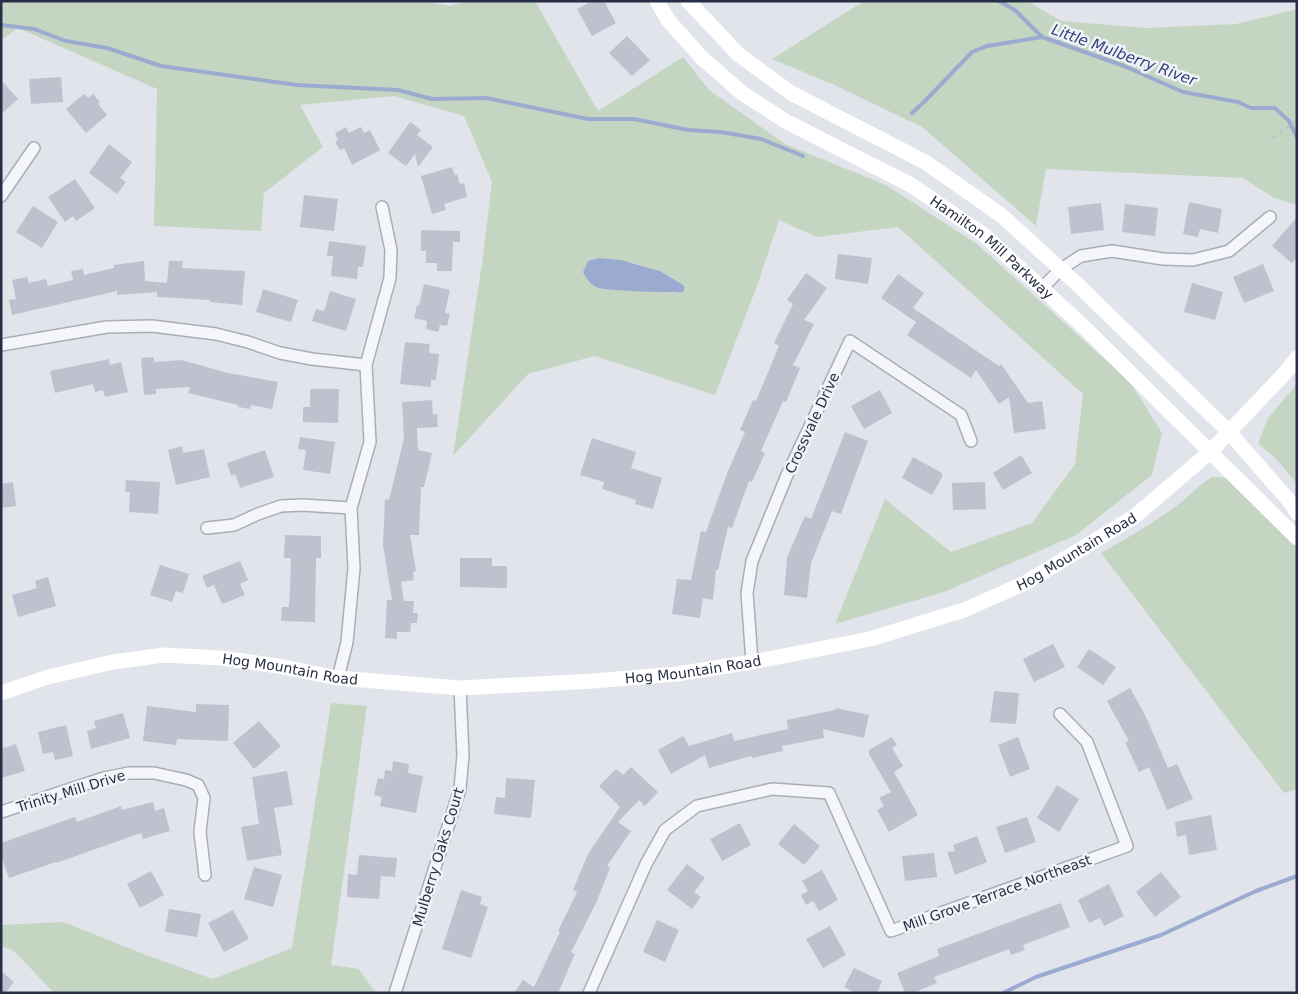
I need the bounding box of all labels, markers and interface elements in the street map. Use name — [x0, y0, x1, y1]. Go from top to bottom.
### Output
water label: Little Mulberry River — [1049, 20, 1200, 90]
street label: Hamilton Mill Parkway — [927, 192, 1057, 303]
street label: Crossvale Drive — [782, 370, 842, 476]
street label: Hog Mountain Road — [1014, 509, 1139, 594]
street label: Hog Mountain Road — [221, 650, 359, 688]
street label: Hog Mountain Road — [624, 652, 763, 686]
street label: Trinity Mill Drive — [14, 767, 127, 815]
street label: Mulberry Oaks Court — [409, 785, 467, 928]
street label: Mill Grove Terrace Northeast — [901, 851, 1094, 935]

